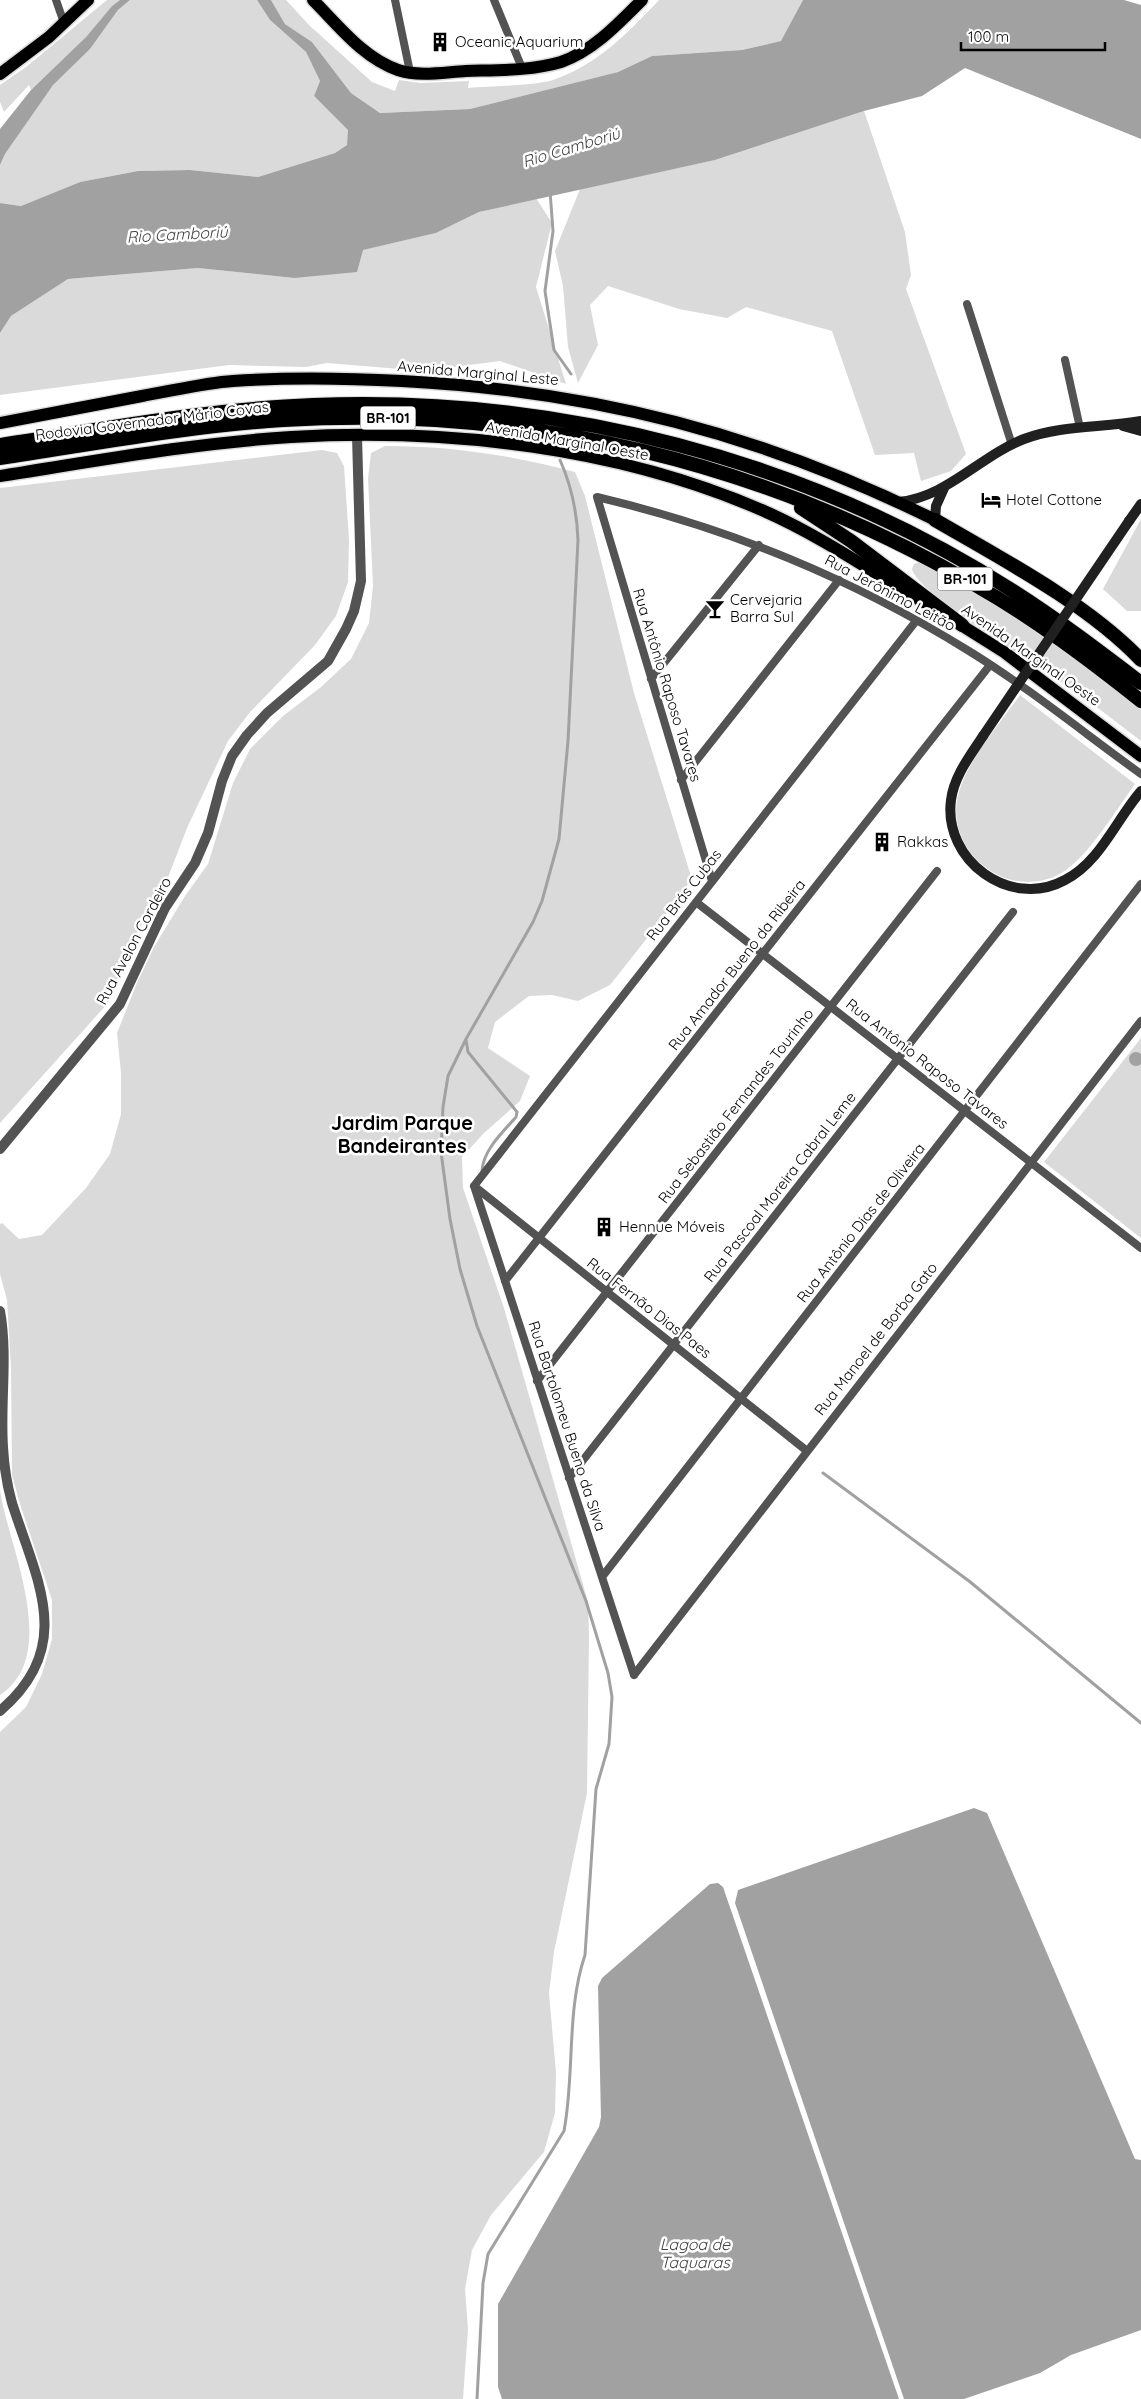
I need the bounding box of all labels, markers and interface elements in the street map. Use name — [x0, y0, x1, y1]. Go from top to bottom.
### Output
scale bar — [961, 20, 1105, 52]
text: 100 m — [968, 27, 1009, 46]
building icon: Oceanic Aquarium — [429, 31, 451, 53]
place label: Oceanic Aquarium — [455, 32, 583, 51]
water label: Rio Camboriú — [520, 122, 623, 171]
water label: Rio Camboriú — [126, 221, 229, 247]
street label: Avenida Marginal Leste — [397, 356, 559, 389]
street label: Rodovia Governador Mário Covas — [34, 397, 270, 444]
road number: BR-101 — [360, 406, 416, 429]
street label: Avenida Marginal Oeste — [484, 417, 650, 464]
hotel icon: Hotel Cottone — [980, 489, 1002, 511]
place label: Hotel Cottone — [1006, 490, 1102, 509]
street label: Rua Jerônimo Leitão — [822, 550, 959, 635]
road number: BR-101 — [938, 568, 992, 590]
street label: Rua Antônio Raposo Tavares — [629, 586, 706, 784]
place label: Cervejaria Barra Sul — [730, 590, 802, 626]
bar icon: Cervejaria Barra Sul — [704, 598, 726, 620]
street label: Avenida Marginal Oeste — [958, 599, 1104, 710]
building icon: Rakkas — [871, 831, 893, 853]
place label: Rakkas — [897, 832, 948, 851]
street label: Rua Brás Cubas — [642, 845, 725, 944]
street label: Rua Avelon Cordeiro — [92, 874, 175, 1008]
street label: Rua Amador Bueno da Ribeira — [664, 875, 809, 1054]
street label: Rua Antônio Raposo Tavares — [842, 994, 1012, 1133]
street label: Rua Sebastião Fernandes Tourinho — [654, 1004, 818, 1207]
street label: Rua Pascoal Moreira Cabral Leme — [699, 1088, 860, 1286]
district label: Jardim Parque Bandeirantes — [331, 1110, 473, 1158]
street label: Rua Antônio Dias de Oliveira — [792, 1139, 929, 1306]
building icon: Hennue Móveis — [593, 1216, 615, 1238]
place label: Hennue Móveis — [619, 1217, 725, 1236]
street label: Rua Fernão Dias Paes — [583, 1253, 715, 1362]
street label: Rua Manoel de Borba Gato — [810, 1258, 941, 1419]
street label: Rua Bartolomeu Bueno da Silva — [524, 1318, 611, 1533]
water label: Lagoa de Taquaras — [660, 2234, 731, 2272]

